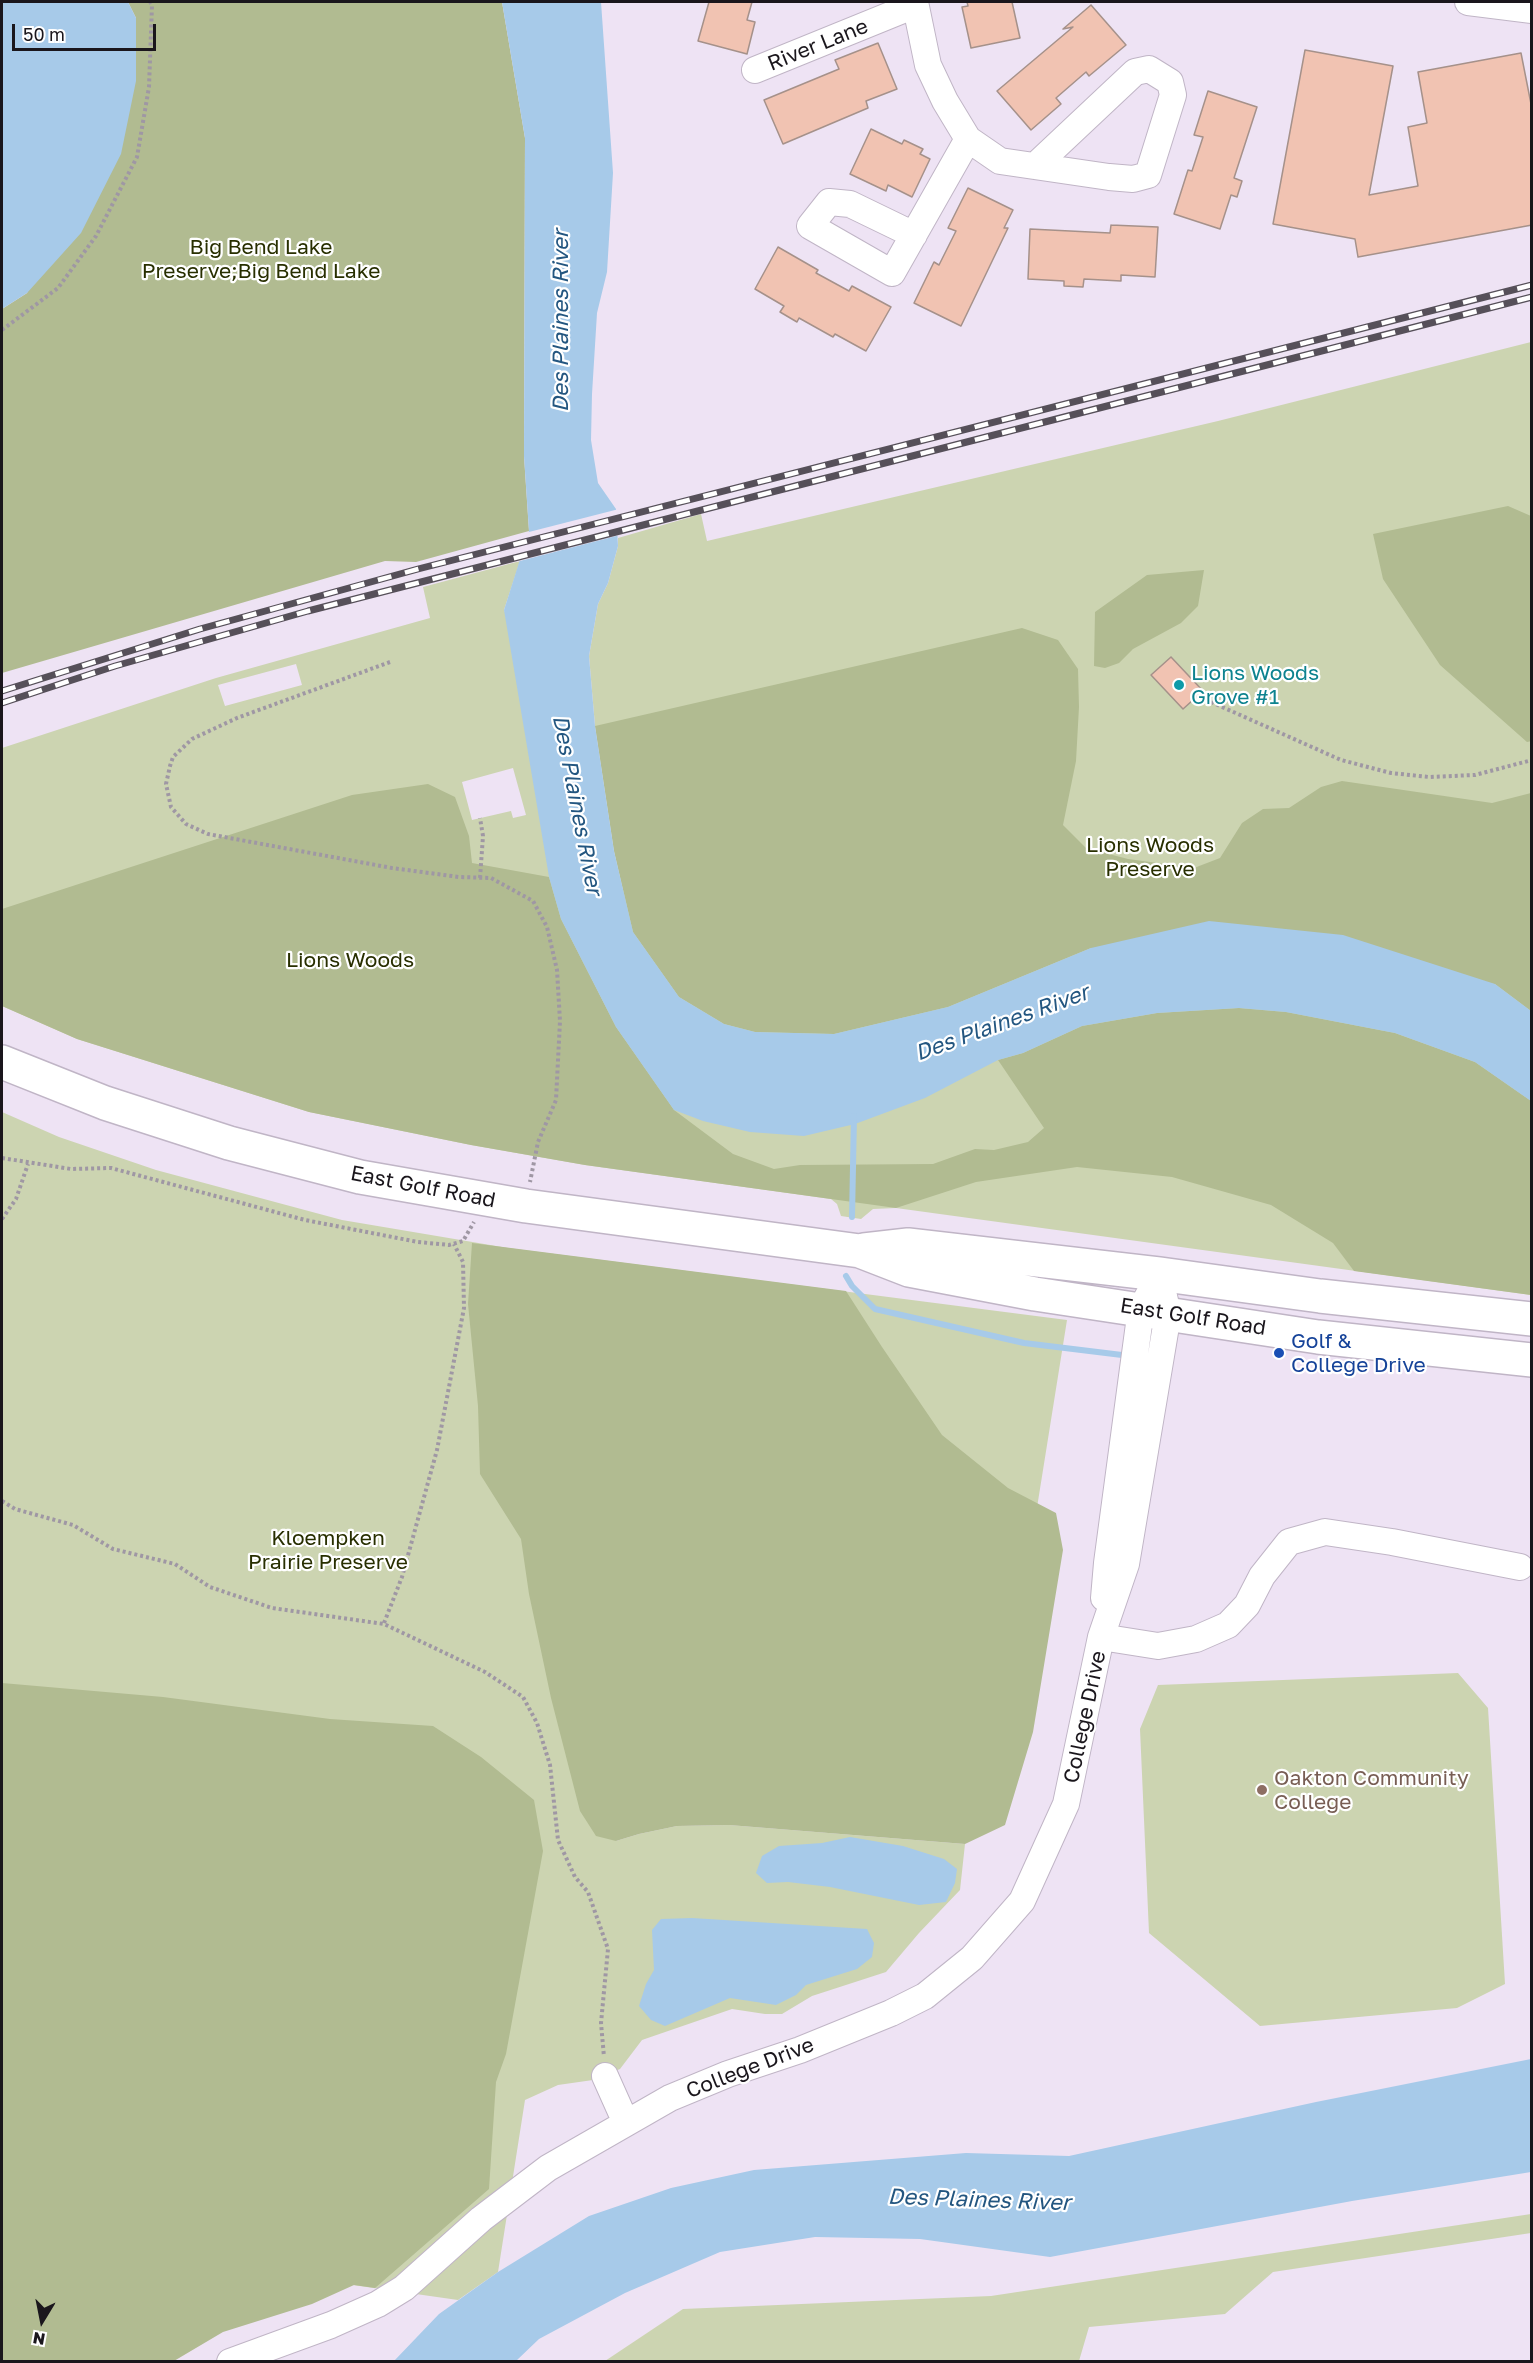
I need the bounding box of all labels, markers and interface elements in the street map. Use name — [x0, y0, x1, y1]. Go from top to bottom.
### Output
scale bar — [15, 12, 159, 50]
street label: River Lane — [764, 13, 872, 77]
text: 50 m — [23, 23, 65, 45]
water label: Des Plaines River — [548, 230, 574, 412]
park label: Big Bend Lake Preserve;Big Bend Lake — [142, 234, 380, 284]
place label: Lions Woods Grove #1 — [1191, 660, 1319, 710]
marker: Lions Woods Grove #1 — [1172, 678, 1186, 692]
water label: Des Plaines River — [547, 713, 607, 897]
park label: Lions Woods Preserve — [1086, 832, 1214, 882]
park label: Lions Woods — [286, 947, 414, 973]
water label: Des Plaines River — [912, 979, 1092, 1067]
street label: East Golf Road — [348, 1161, 498, 1213]
street label: East Golf Road — [1118, 1293, 1268, 1341]
place label: Golf & College Drive — [1291, 1328, 1426, 1378]
marker: Golf & College Drive — [1272, 1346, 1286, 1360]
park label: Kloempken Prairie Preserve — [248, 1525, 408, 1575]
street label: College Drive — [1059, 1649, 1111, 1785]
place label: Oakton Community College — [1274, 1765, 1469, 1815]
marker: Oakton Community College — [1255, 1783, 1269, 1797]
street label: College Drive — [683, 2032, 817, 2104]
water label: Des Plaines River — [887, 2184, 1071, 2216]
north arrow — [12, 2291, 72, 2351]
text: N — [31, 2328, 47, 2350]

